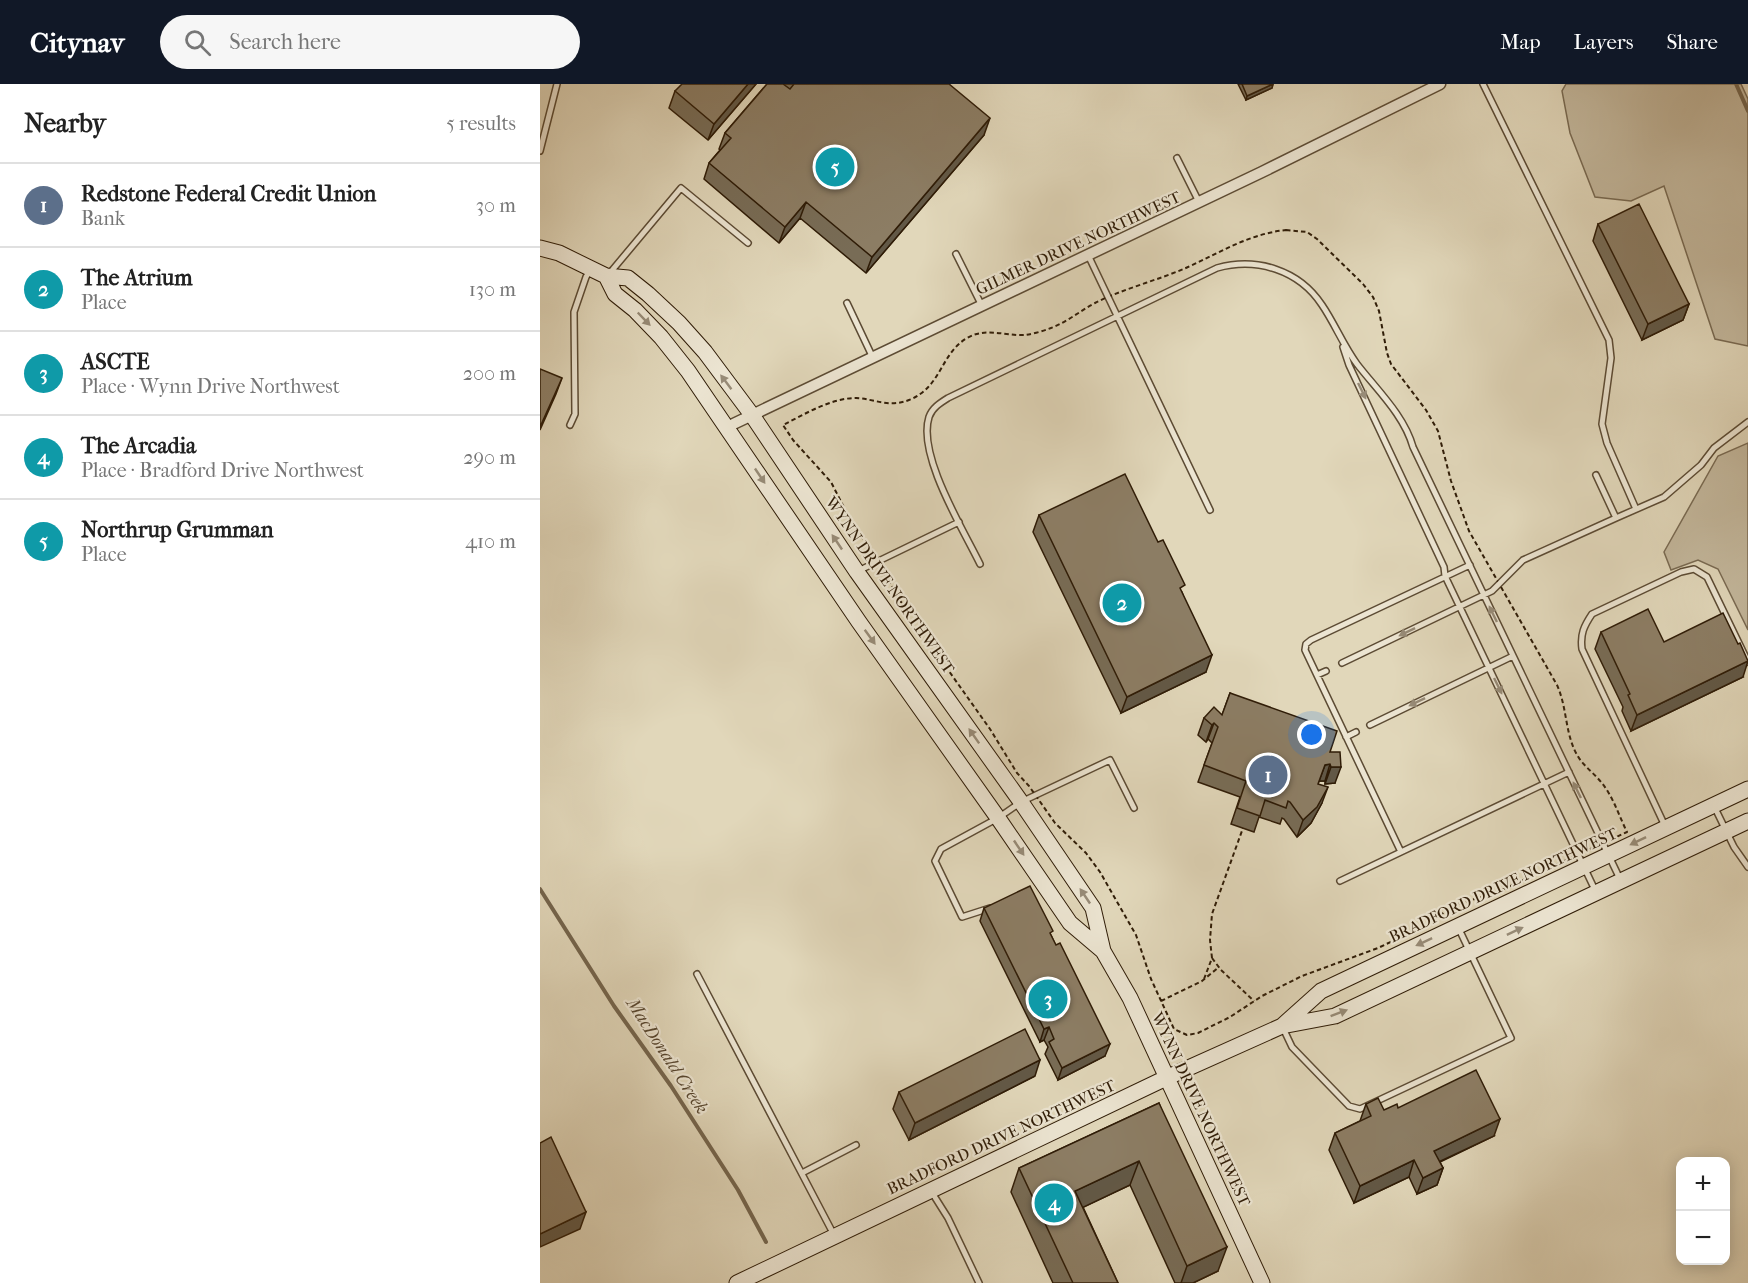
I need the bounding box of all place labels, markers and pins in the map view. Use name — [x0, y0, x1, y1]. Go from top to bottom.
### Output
pin: 5 — [816, 144, 854, 190]
pin: 2 — [1102, 580, 1142, 626]
pin: 1 — [1248, 752, 1288, 798]
pin: 3 — [1028, 976, 1068, 1022]
pin: 4 — [1034, 1180, 1074, 1226]

